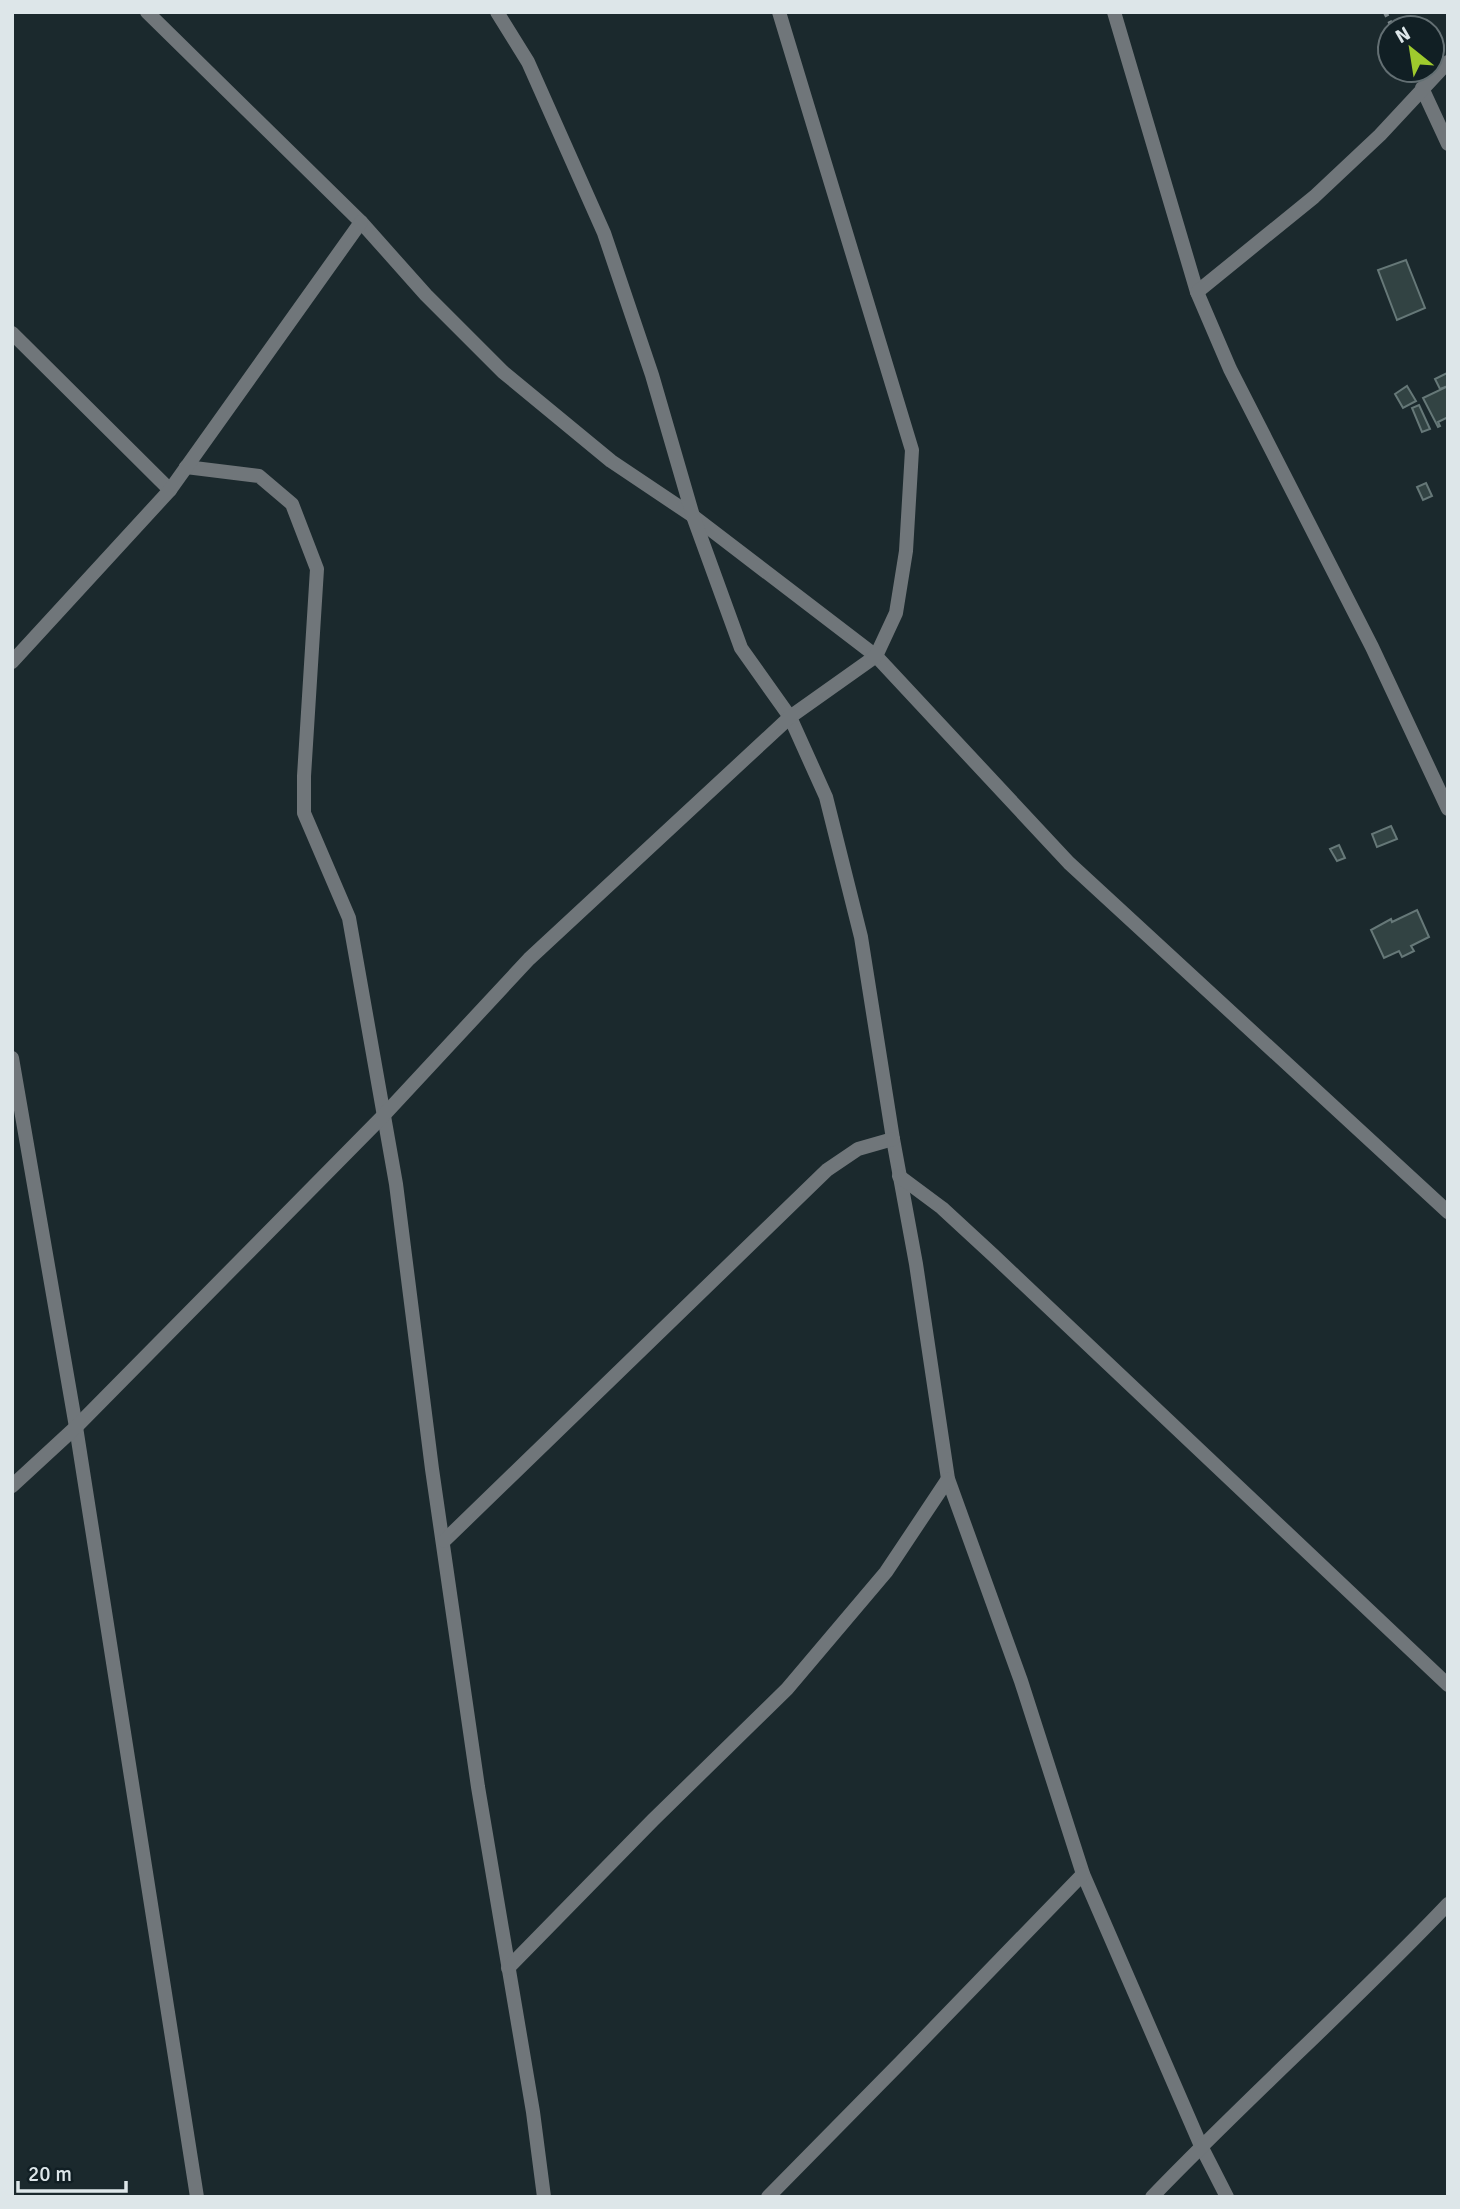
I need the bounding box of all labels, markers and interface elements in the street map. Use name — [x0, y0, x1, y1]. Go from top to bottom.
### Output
north arrow — [1376, 14, 1446, 84]
text: N — [1391, 21, 1415, 49]
scale bar — [18, 2150, 126, 2194]
text: 20 m — [28, 2161, 72, 2187]

